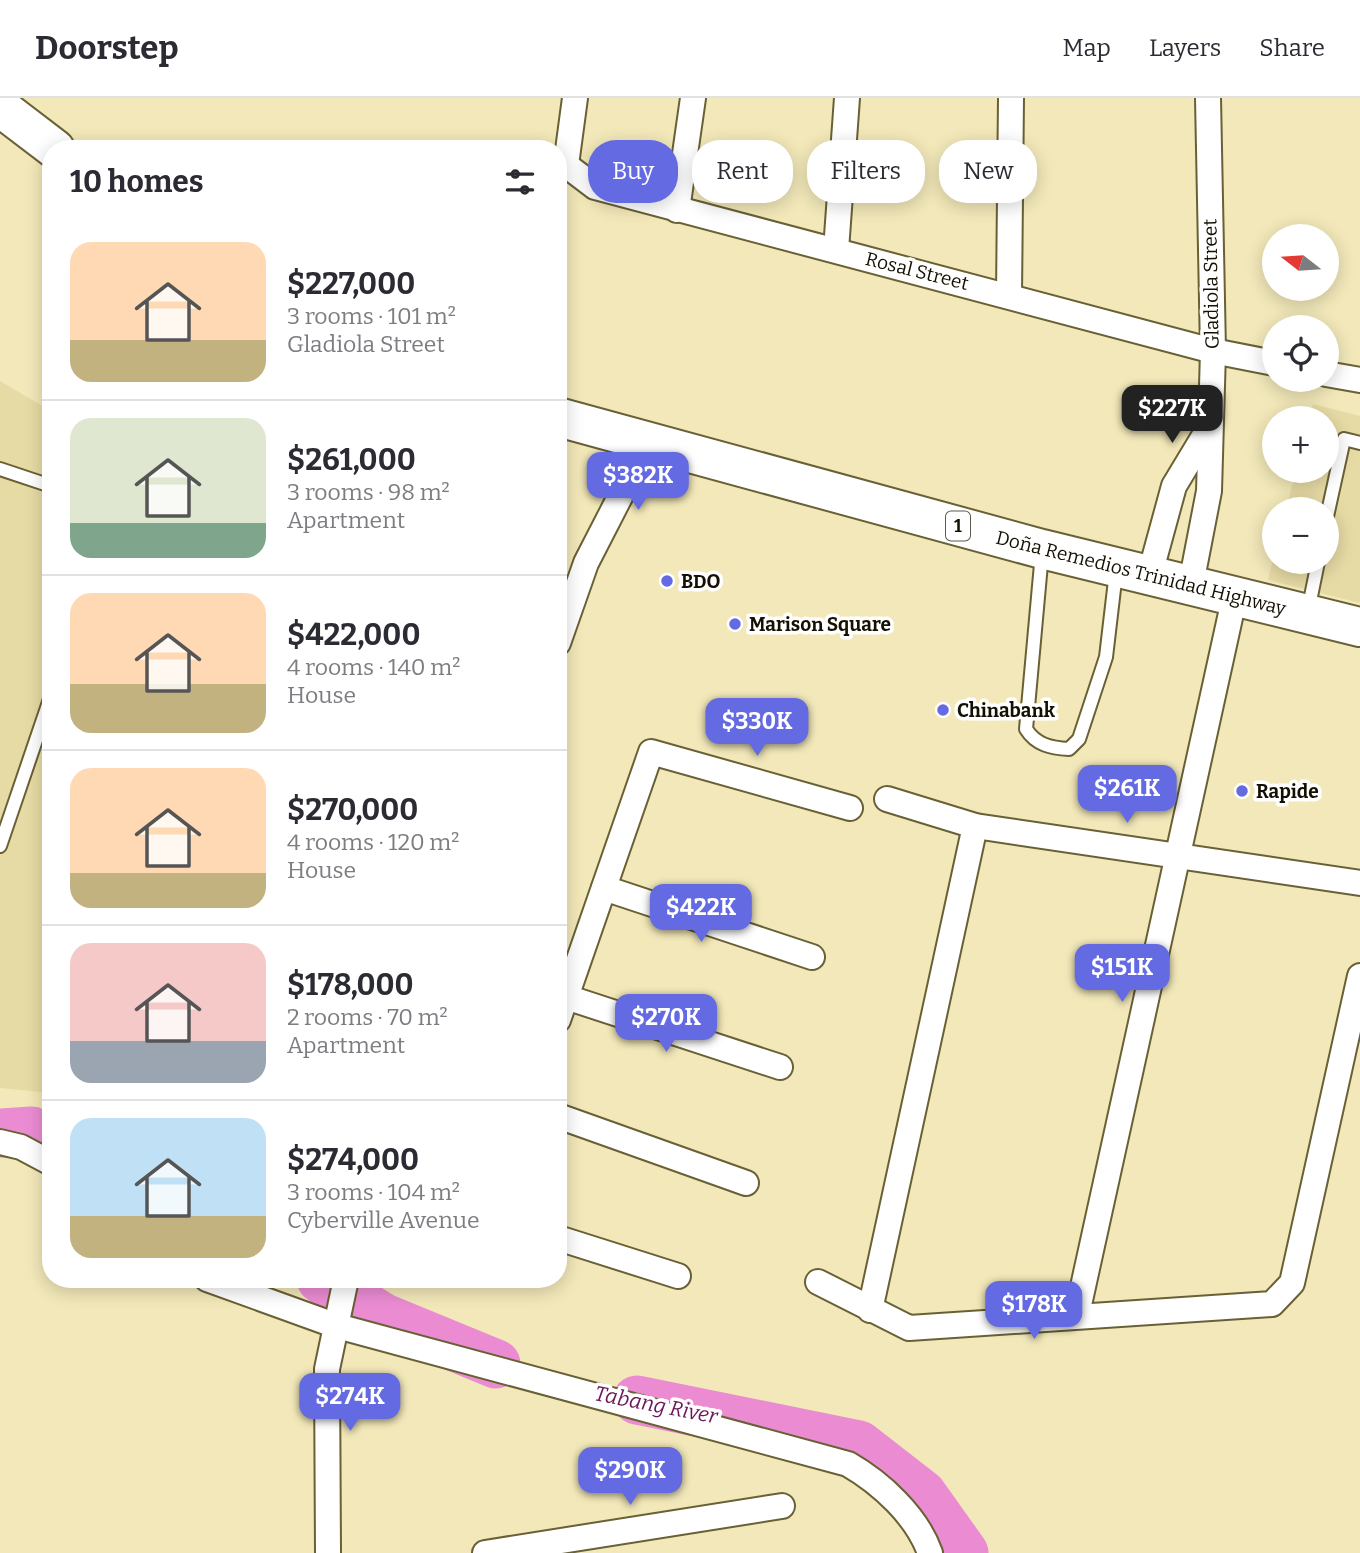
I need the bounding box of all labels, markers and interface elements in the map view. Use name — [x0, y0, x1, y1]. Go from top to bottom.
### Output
text: Doorstep — [35, 28, 179, 68]
text: Map — [1063, 34, 1111, 62]
text: Layers — [1149, 34, 1221, 62]
text: Share — [1259, 34, 1325, 62]
chip: Buy — [588, 140, 678, 203]
chip: Rent — [692, 140, 793, 203]
chip: Filters — [807, 140, 925, 203]
chip: New — [939, 140, 1037, 203]
icon: filters — [501, 163, 539, 201]
text: 10 homes — [70, 164, 204, 200]
street label: Gladiola Street — [1198, 219, 1224, 349]
north arrow — [1262, 224, 1339, 301]
map controls — [1262, 224, 1339, 574]
street label: Rosal Street — [863, 247, 971, 295]
text: $227,000 — [287, 266, 415, 302]
icon: home — [126, 270, 210, 354]
text: 3 rooms · 101 m² — [287, 302, 456, 330]
button: locate — [1262, 315, 1339, 392]
text: Gladiola Street — [287, 330, 445, 358]
pin: $227K — [1123, 386, 1221, 445]
text: $227K — [1138, 394, 1206, 422]
button: + — [1262, 406, 1339, 483]
text: $261,000 — [287, 442, 416, 478]
icon: home — [126, 446, 210, 530]
pin: $382K — [589, 452, 687, 512]
text: $382K — [603, 461, 673, 489]
text: 3 rooms · 98 m² — [287, 478, 450, 506]
button: − — [1262, 497, 1339, 574]
text: Apartment — [287, 506, 405, 534]
road number: 1 — [946, 512, 970, 540]
street label: Doña Remedios Trinidad Highway — [994, 526, 1289, 620]
place label: BDO — [681, 570, 720, 593]
marker: BDO — [659, 573, 675, 589]
place label: Marison Square — [749, 613, 891, 636]
marker: Marison Square — [727, 616, 743, 632]
text: $422,000 — [287, 617, 420, 653]
icon: home — [126, 621, 210, 705]
text: 4 rooms · 140 m² — [287, 653, 460, 681]
text: House — [287, 681, 356, 709]
pin: $330K — [708, 698, 806, 758]
place label: Chinabank — [957, 699, 1056, 722]
marker: Chinabank — [935, 702, 951, 718]
text: $330K — [721, 707, 793, 735]
pin: $261K — [1078, 766, 1176, 825]
text: $261K — [1094, 774, 1160, 802]
place label: Rapide — [1256, 780, 1319, 803]
marker: Rapide — [1234, 783, 1250, 799]
text: $270,000 — [287, 792, 418, 828]
icon: home — [126, 796, 210, 880]
text: 4 rooms · 120 m² — [287, 828, 459, 856]
text: House — [287, 856, 356, 884]
pin: $422K — [652, 884, 750, 944]
text: $422K — [666, 893, 736, 921]
pin: $151K — [1073, 944, 1171, 1004]
text: $151K — [1091, 953, 1153, 981]
text: $178,000 — [287, 967, 414, 1003]
icon: home — [126, 971, 210, 1055]
pin: $270K — [617, 995, 715, 1054]
text: 2 rooms · 70 m² — [287, 1003, 448, 1031]
text: $270K — [631, 1003, 701, 1031]
text: Apartment — [287, 1031, 405, 1059]
text: $274,000 — [287, 1142, 419, 1178]
icon: home — [126, 1146, 210, 1230]
text: 3 rooms · 104 m² — [287, 1178, 460, 1206]
text: Cyberville Avenue — [287, 1206, 480, 1234]
pin: $178K — [985, 1282, 1083, 1341]
text: $178K — [1001, 1290, 1067, 1318]
pin: $274K — [301, 1374, 399, 1433]
water label: Tabang River — [592, 1380, 721, 1430]
text: $274K — [315, 1382, 385, 1410]
pin: $290K — [581, 1448, 679, 1507]
text: $290K — [594, 1456, 666, 1484]

